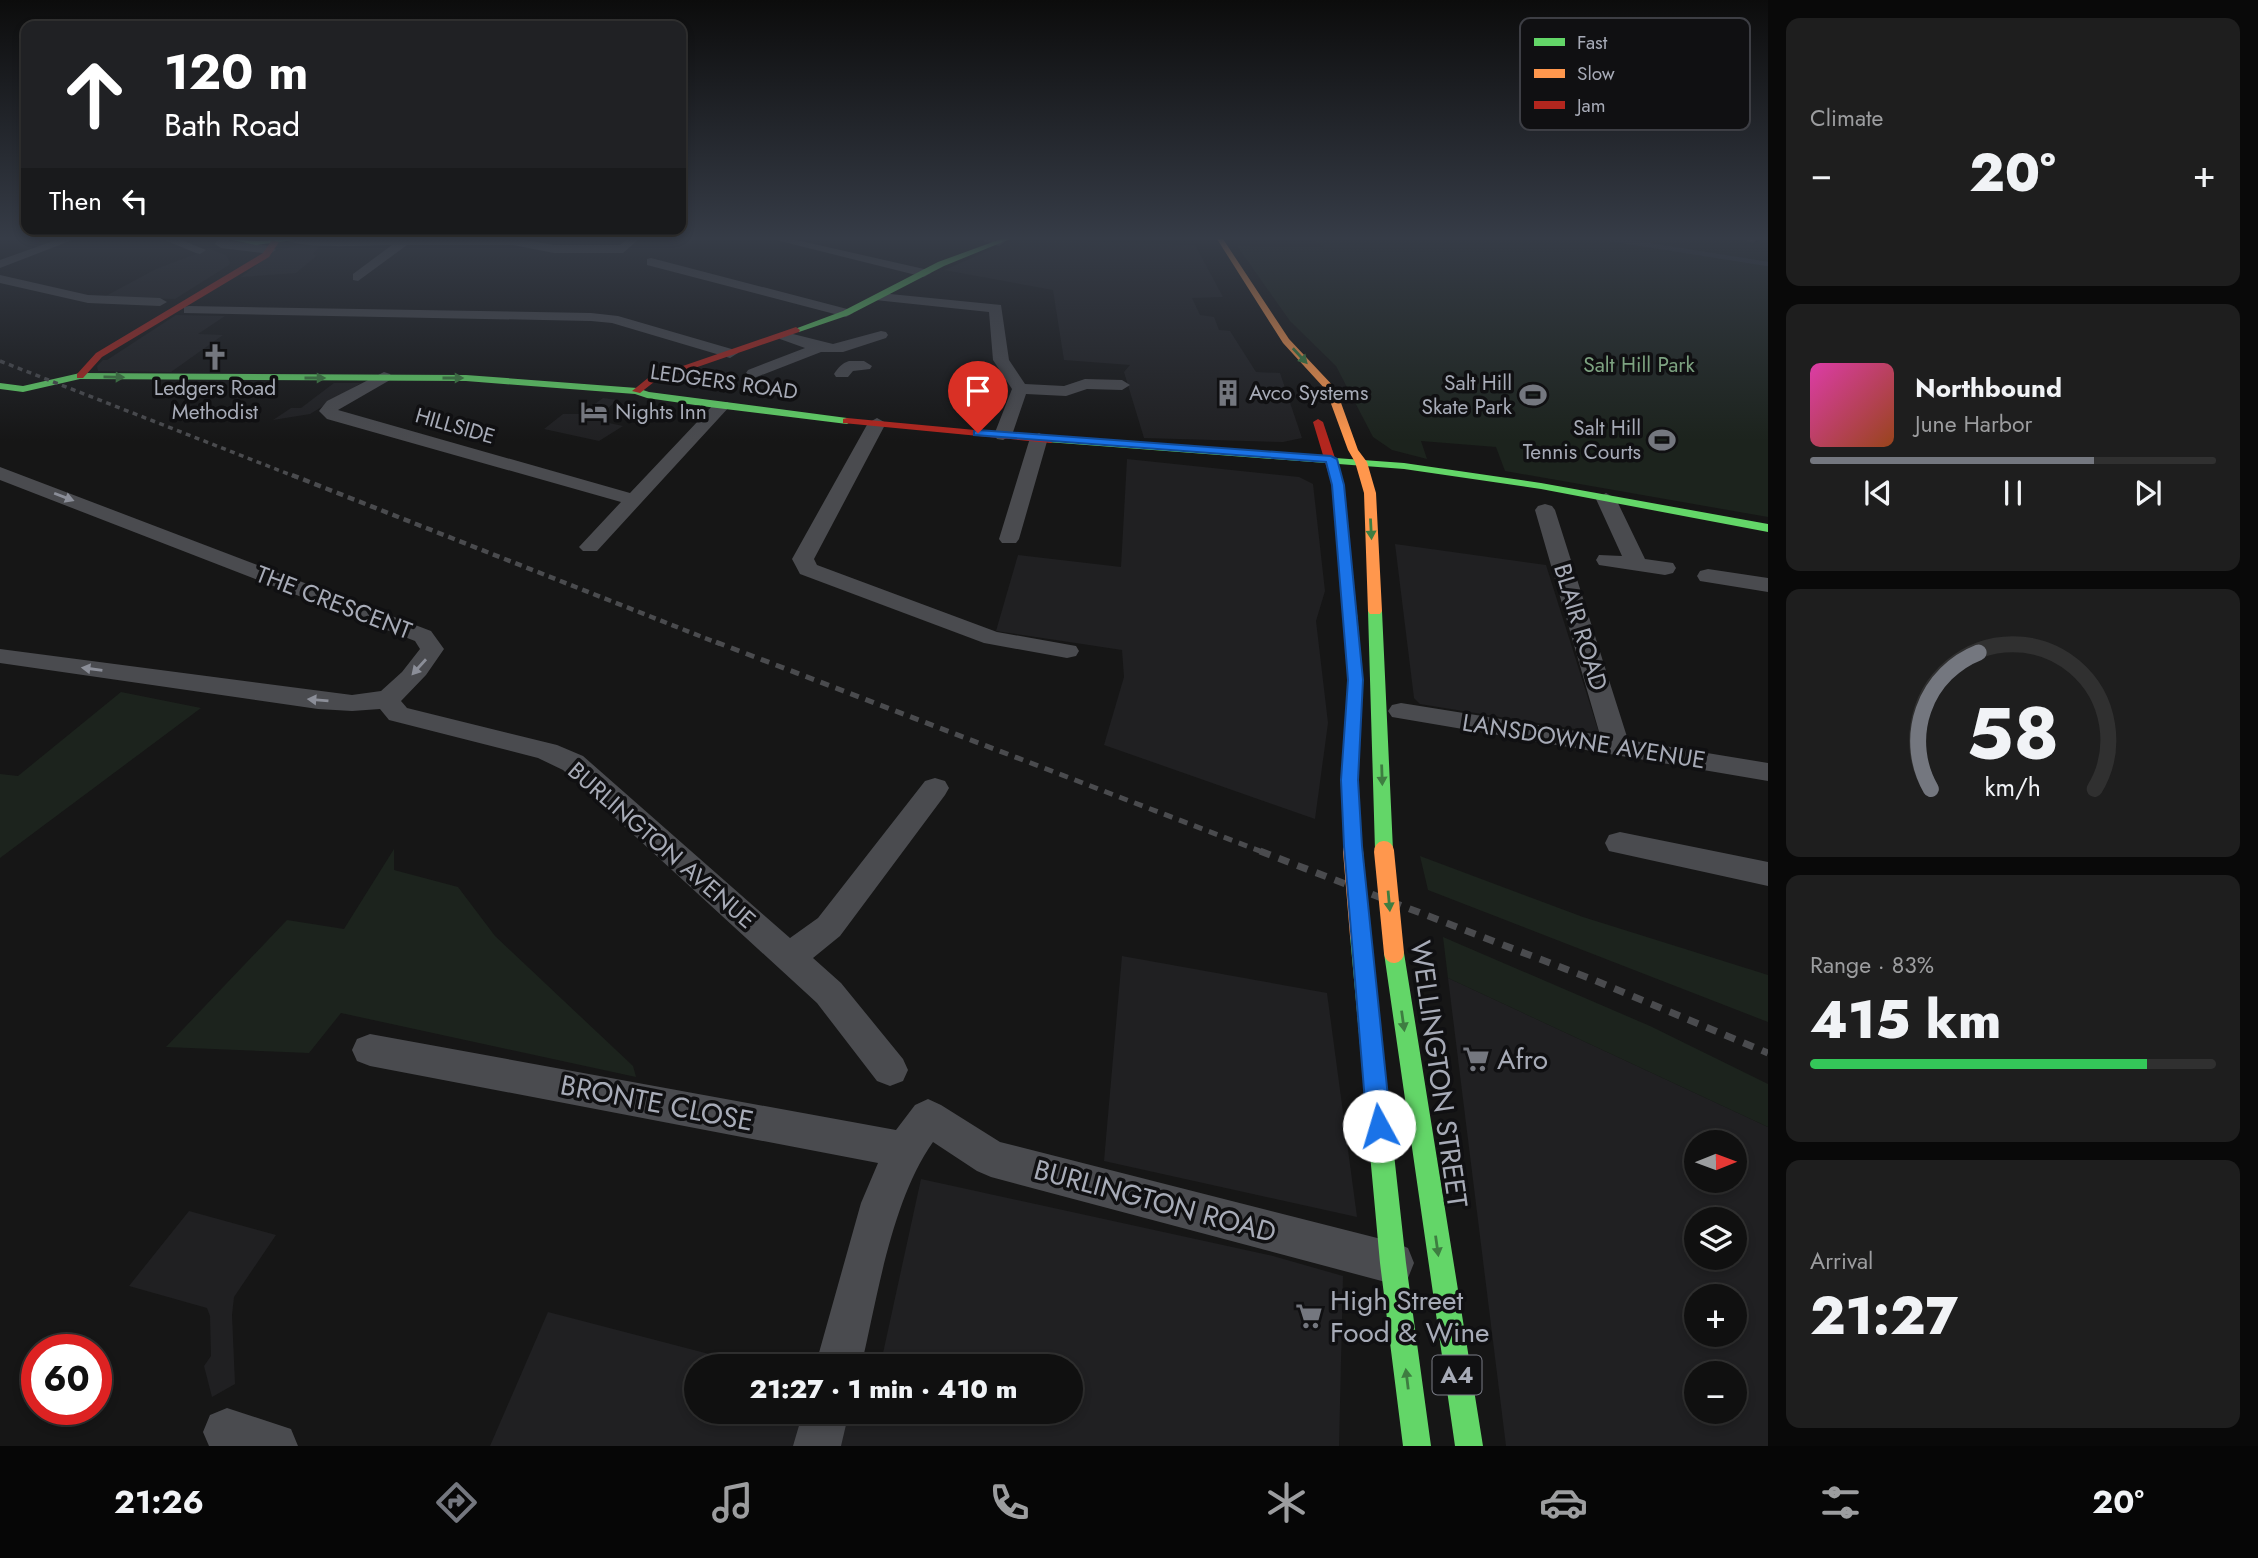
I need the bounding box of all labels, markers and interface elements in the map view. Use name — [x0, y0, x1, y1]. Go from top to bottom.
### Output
legend — [1520, 18, 1750, 130]
text: Fast — [1577, 29, 1608, 56]
text: 120 m — [164, 37, 308, 107]
icon: ahead — [49, 49, 140, 140]
text: Slow — [1577, 60, 1615, 87]
text: Jam — [1574, 92, 1606, 119]
text: Climate — [1810, 101, 1883, 135]
text: Bath Road — [164, 102, 300, 148]
text: 20° — [1969, 135, 2056, 211]
text: − — [1810, 146, 1832, 201]
text: + — [2193, 146, 2216, 201]
text: Then — [49, 182, 102, 220]
icon: left — [116, 182, 154, 220]
church icon: Ledgers Road Methodist — [200, 342, 230, 372]
one-way arrow — [1291, 347, 1307, 364]
park label: Salt Hill Park — [1583, 350, 1696, 380]
street label: LEDGERS ROAD — [648, 357, 800, 407]
pin — [948, 361, 1008, 433]
place label: Salt Hill Skate Park — [1422, 368, 1513, 422]
text: Northbound — [1915, 369, 2062, 407]
one-way arrow — [104, 371, 126, 383]
one-way arrow — [304, 372, 326, 384]
one-way arrow — [442, 372, 464, 383]
icon: arrive — [959, 372, 997, 410]
place label: Ledgers Road Methodist — [154, 373, 276, 427]
building icon: Avco Systems — [1213, 378, 1243, 408]
place label: Avco Systems — [1249, 378, 1368, 408]
sports icon: Salt Hill Skate Park — [1518, 380, 1548, 410]
hotel icon: Nights Inn — [579, 397, 609, 427]
place label: Nights Inn — [615, 397, 707, 427]
street label: HILLSIDE — [412, 400, 498, 452]
text: June Harbor — [1915, 407, 2032, 441]
place label: Salt Hill Tennis Courts — [1523, 413, 1641, 467]
sports icon: Salt Hill Tennis Courts — [1647, 425, 1677, 455]
icon: previous — [1859, 474, 1897, 512]
icon: pause — [1994, 474, 2032, 512]
icon: next — [2129, 474, 2167, 512]
one-way arrow — [53, 492, 74, 503]
one-way arrow — [1366, 518, 1377, 540]
street label: THE CRESCENT — [251, 556, 417, 648]
street label: BLAIR ROAD — [1545, 559, 1617, 695]
one-way arrow — [411, 659, 427, 676]
one-way arrow — [81, 663, 103, 674]
text: 58 — [1967, 681, 2059, 786]
one-way arrow — [306, 694, 328, 705]
street label: LANSDOWNE AVENUE — [1460, 704, 1708, 778]
street label: BURLINGTON AVENUE — [560, 753, 764, 937]
one-way arrow — [1376, 765, 1387, 787]
text: km/h — [1985, 769, 2041, 805]
one-way arrow — [1384, 891, 1395, 913]
street label: WELLINGTON STREET — [1400, 938, 1478, 1210]
text: Range · 83% — [1810, 948, 1934, 982]
text: 415 km — [1810, 982, 2001, 1058]
one-way arrow — [1398, 1010, 1409, 1032]
place label: Afro — [1497, 1039, 1548, 1080]
supermarket icon: Afro — [1461, 1044, 1491, 1074]
street label: BRONTE CLOSE — [557, 1064, 757, 1142]
position arrow — [1342, 1089, 1416, 1163]
north arrow — [1684, 1130, 1746, 1194]
map controls — [1684, 1130, 1747, 1424]
street label: BURLINGTON ROAD — [1029, 1149, 1281, 1253]
button: layers — [1684, 1207, 1747, 1270]
one-way arrow — [1431, 1235, 1442, 1257]
text: Arrival — [1810, 1244, 1873, 1278]
text: 21:27 — [1810, 1278, 1958, 1354]
place label: High Street Food & Wine — [1330, 1280, 1490, 1353]
button: + — [1684, 1284, 1747, 1347]
supermarket icon: High Street Food & Wine — [1294, 1301, 1324, 1331]
speed limit sign: 60 — [21, 1334, 112, 1425]
road number: A4 — [1432, 1356, 1482, 1394]
button: − — [1684, 1361, 1747, 1424]
one-way arrow — [1401, 1367, 1412, 1389]
text: 21:27 · 1 min · 410 m — [750, 1370, 1017, 1408]
icon: directions — [432, 1478, 481, 1527]
icon: music — [708, 1478, 757, 1527]
icon: phone — [985, 1478, 1034, 1527]
icon: climate — [1262, 1478, 1311, 1527]
icon: car — [1539, 1478, 1588, 1527]
icon: filters — [1816, 1478, 1865, 1527]
text: 21:26 — [114, 1479, 204, 1525]
text: 20° — [2092, 1479, 2144, 1525]

